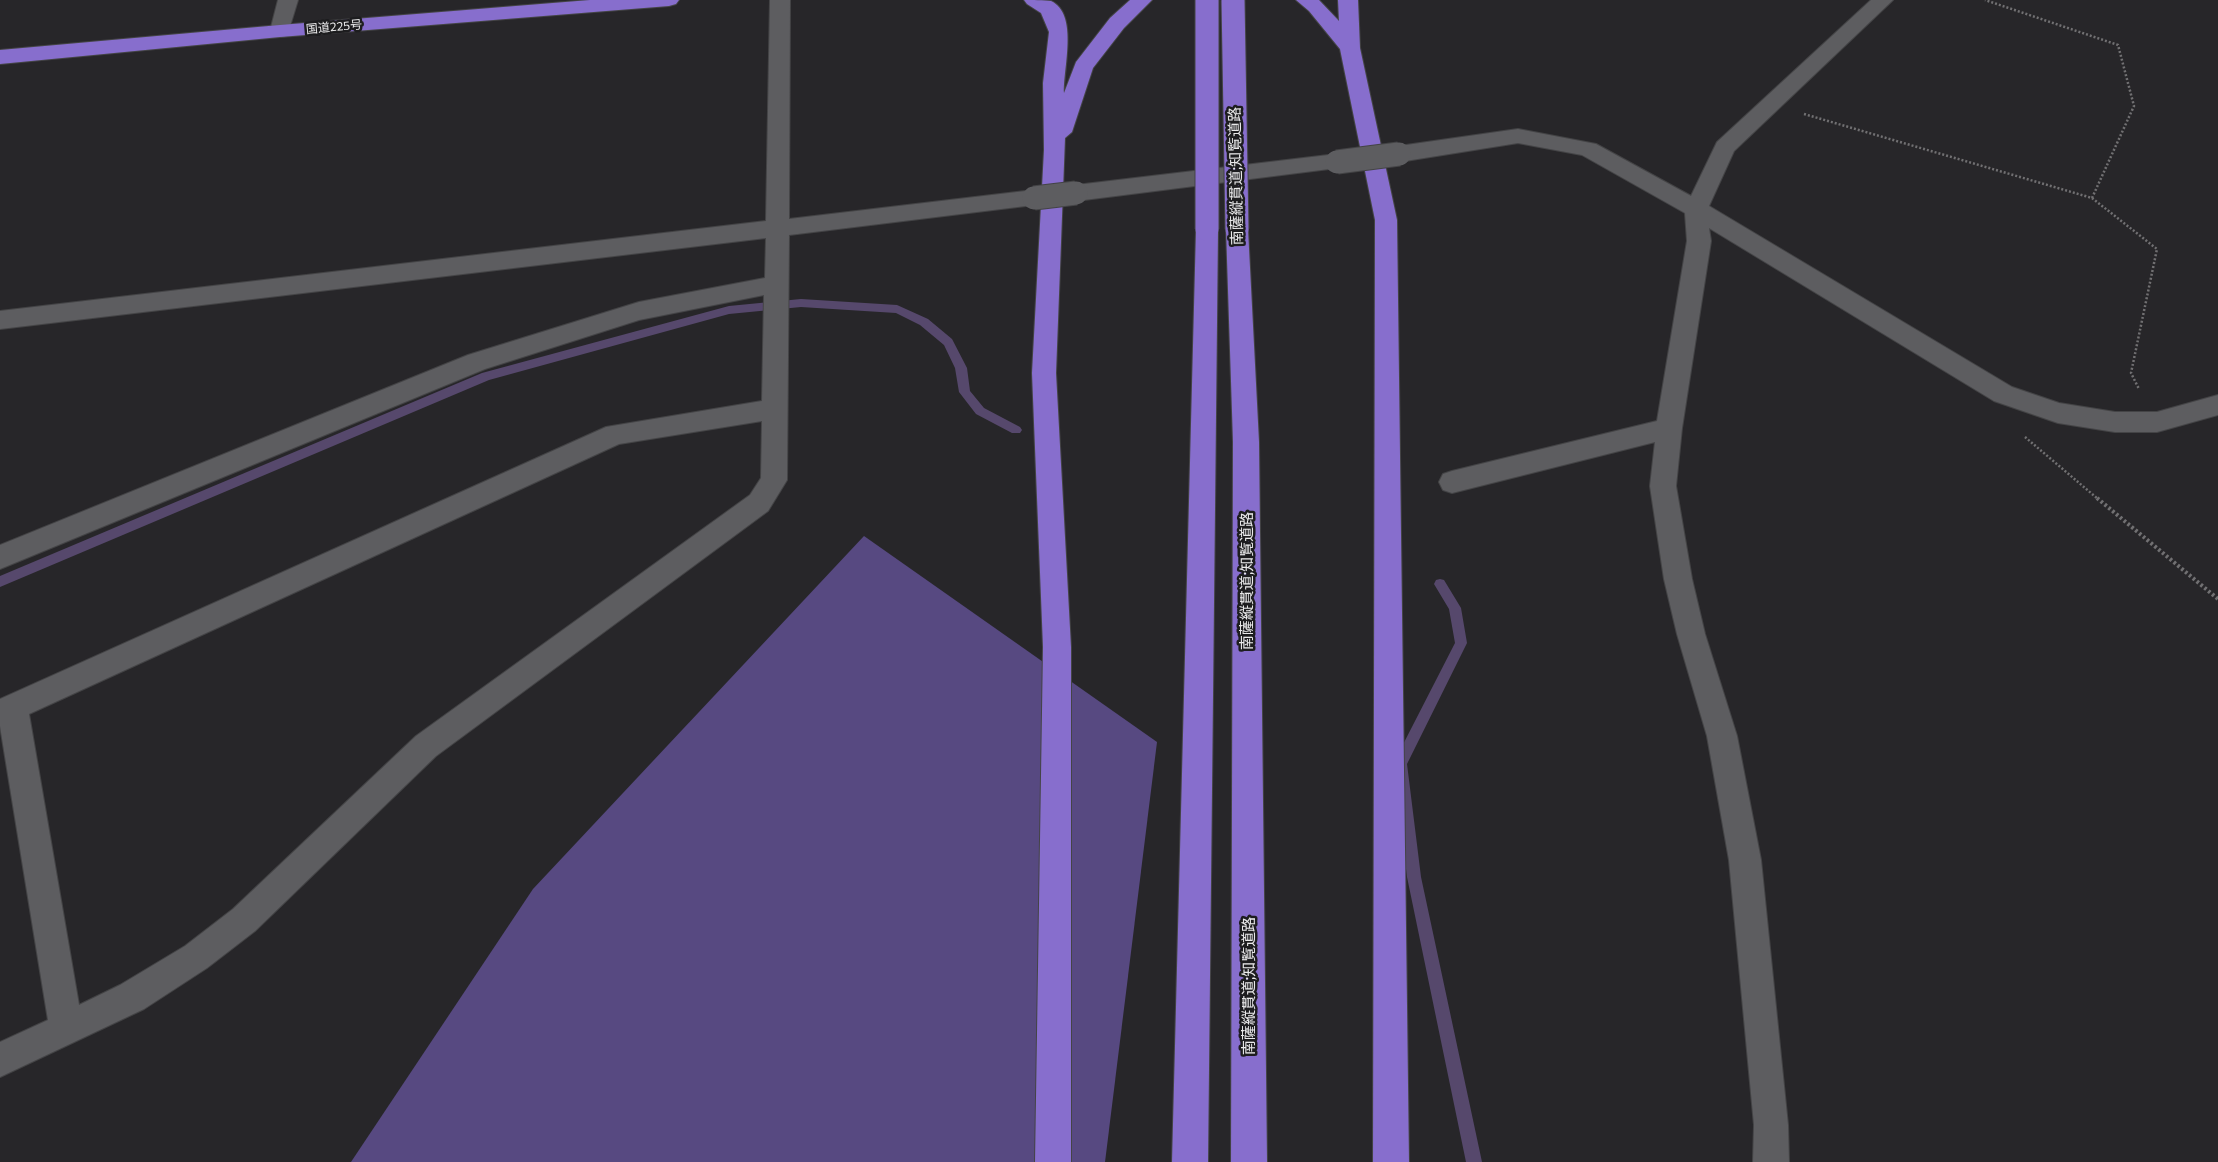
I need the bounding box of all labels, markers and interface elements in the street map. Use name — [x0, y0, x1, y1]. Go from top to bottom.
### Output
street label: 国道225号 — [305, 17, 363, 37]
street label: 南薩縦貫道;知覧道路 — [1226, 107, 1246, 245]
street label: 南薩縦貫道;知覧道路 — [1238, 512, 1256, 650]
street label: 南薩縦貫道;知覧道路 — [1240, 917, 1258, 1055]

